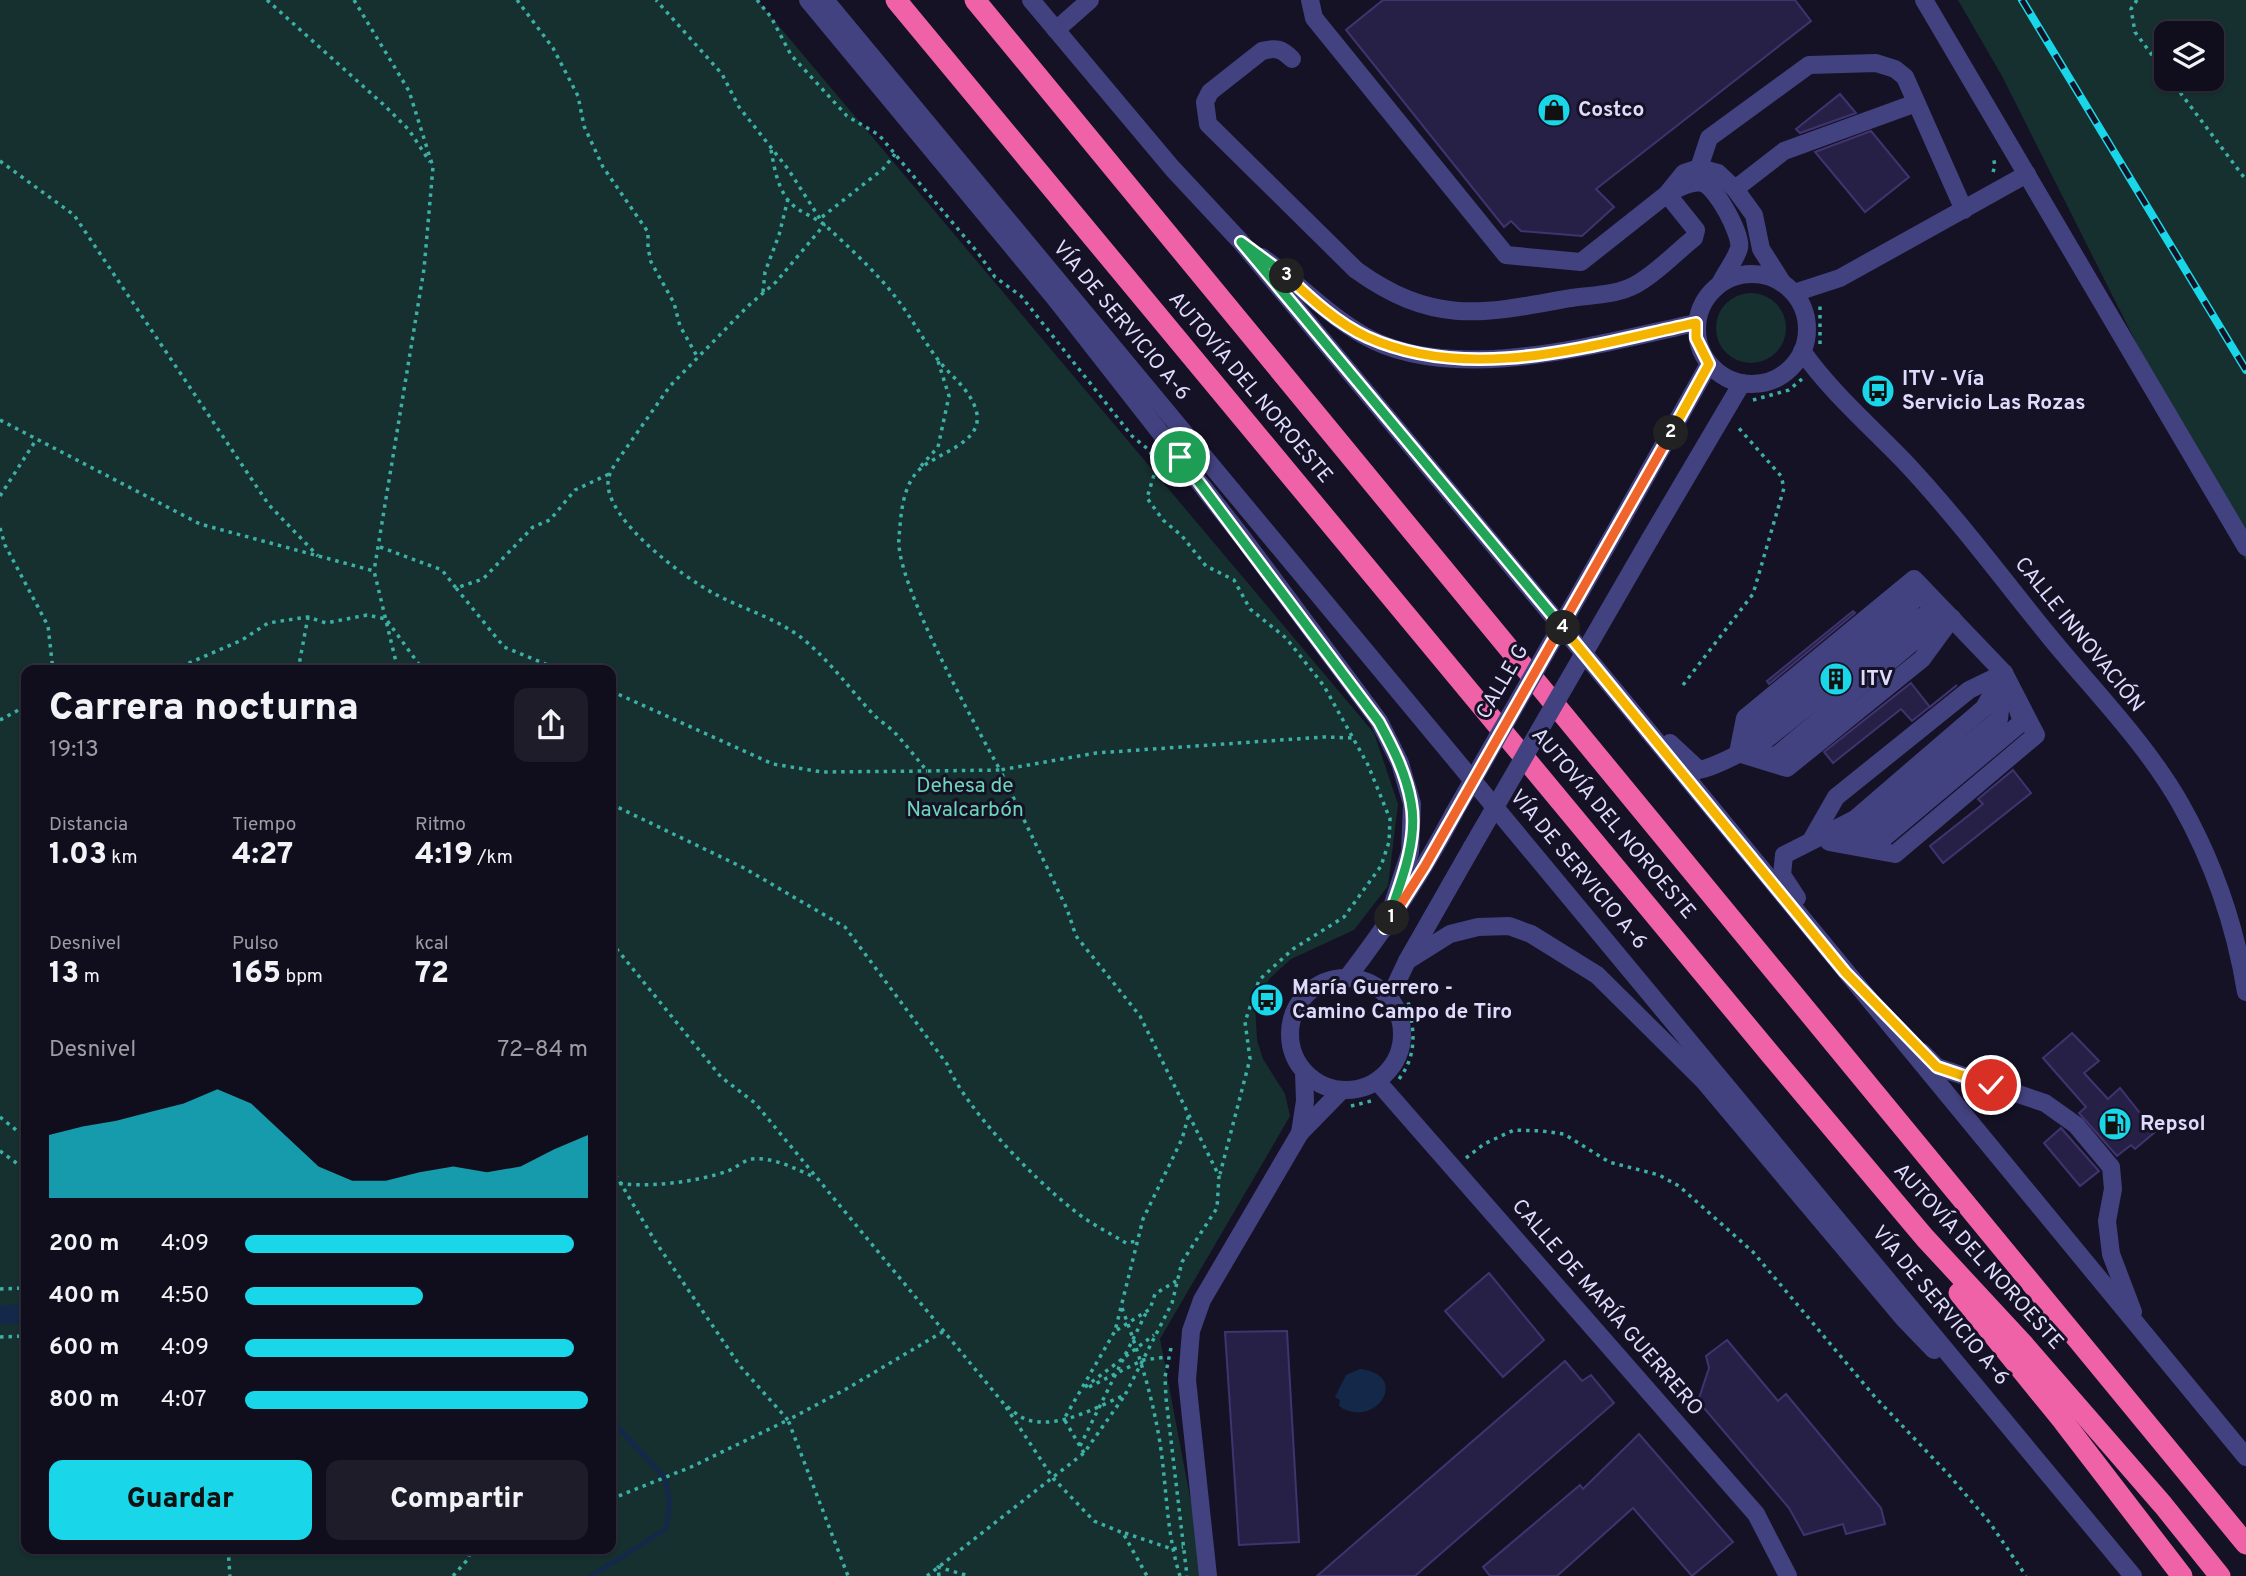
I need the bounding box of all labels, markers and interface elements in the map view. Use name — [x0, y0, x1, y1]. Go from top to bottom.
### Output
map controls — [2154, 21, 2224, 91]
button: layers — [2154, 21, 2224, 91]
shop icon: Costco — [1535, 91, 1573, 129]
place label: Costco — [1578, 97, 1644, 124]
street label: VÍA DE SERVICIO A-6 — [1046, 235, 1197, 406]
pin: 3 — [1270, 258, 1304, 294]
text: 3 — [1281, 263, 1292, 287]
street label: AUTOVÍA DEL NOROESTE — [1162, 286, 1339, 489]
place label: ITV - Vía Servicio Las Rozas — [1902, 366, 2085, 417]
bus stop icon: ITV - Vía Servicio Las Rozas — [1859, 372, 1897, 410]
pin: 2 — [1654, 416, 1688, 450]
text: 2 — [1665, 420, 1676, 444]
pin — [1150, 427, 1210, 487]
icon: arrive — [1161, 438, 1199, 476]
street label: CALLE INNOVACIÓN — [2008, 551, 2151, 718]
pin: 4 — [1546, 610, 1580, 646]
text: 4 — [1556, 615, 1569, 639]
street label: CALLE G — [1471, 640, 1535, 724]
building icon: ITV — [1817, 660, 1855, 698]
place label: ITV — [1860, 666, 1893, 693]
text: Carrera nocturna — [49, 685, 359, 734]
button: share — [514, 688, 588, 762]
street label: AUTOVÍA DEL NOROESTE — [1525, 722, 1702, 925]
text: 19:13 — [49, 736, 99, 765]
park label: Dehesa de Navalcarbón — [906, 773, 1024, 824]
street label: VÍA DE SERVICIO A-6 — [1503, 784, 1654, 955]
text: Distancia — [49, 813, 128, 837]
text: Tiempo — [232, 813, 296, 837]
text: Ritmo — [415, 813, 466, 837]
text: 1.03 — [49, 837, 107, 874]
text: 4:27 — [232, 837, 293, 874]
text: 4:19 — [415, 837, 473, 874]
text: km — [107, 846, 138, 870]
text: /km — [473, 846, 513, 870]
pin: 1 — [1374, 900, 1410, 936]
text: 1 — [1388, 905, 1395, 929]
text: Desnivel — [49, 932, 121, 956]
text: Pulso — [232, 932, 279, 956]
text: kcal — [415, 932, 449, 956]
text: 13 — [49, 956, 79, 993]
text: 165 — [232, 956, 281, 993]
text: 72 — [415, 956, 449, 993]
text: m — [79, 965, 100, 989]
text: bpm — [281, 965, 323, 989]
place label: María Guerrero - Camino Campo de Tiro — [1292, 975, 1512, 1026]
bus stop icon: María Guerrero - Camino Campo de Tiro — [1248, 981, 1286, 1019]
text: Desnivel — [49, 1036, 136, 1065]
text: 72–84 m — [497, 1036, 588, 1065]
pin — [1961, 1055, 2021, 1115]
icon: check — [1972, 1066, 2010, 1104]
fuel station icon: Repsol — [2096, 1105, 2134, 1143]
place label: Repsol — [2140, 1111, 2206, 1138]
street label: AUTOVÍA DEL NOROESTE — [1887, 1157, 2070, 1356]
street label: CALLE DE MARÍA GUERRERO — [1505, 1193, 1709, 1422]
street label: VÍA DE SERVICIO A-6 — [1865, 1220, 2016, 1391]
text: 200 m — [49, 1230, 119, 1259]
text: 4:09 — [161, 1230, 209, 1259]
text: 400 m — [49, 1282, 120, 1311]
text: 4:50 — [161, 1282, 209, 1311]
text: 600 m — [49, 1334, 119, 1363]
text: 4:09 — [161, 1334, 209, 1363]
text: 800 m — [49, 1386, 119, 1415]
text: 4:07 — [161, 1386, 207, 1415]
button: Guardar — [49, 1460, 312, 1540]
button: Compartir — [326, 1460, 588, 1540]

